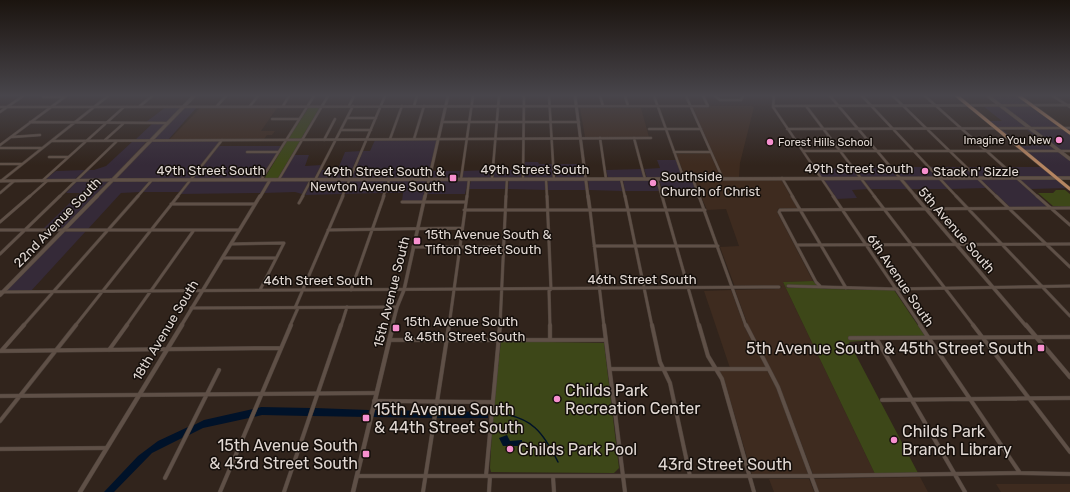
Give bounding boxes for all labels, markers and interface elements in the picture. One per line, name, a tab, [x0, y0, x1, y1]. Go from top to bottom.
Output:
place label: Imagine You New	[963, 134, 1051, 147]
marker: Imagine You New	[1054, 135, 1064, 145]
place label: Forest Hills School	[778, 136, 873, 149]
marker: Forest Hills School	[765, 137, 775, 147]
street label: 49th Street South	[804, 161, 914, 176]
street label: 49th Street South	[480, 162, 590, 177]
street label: 49th Street South	[156, 163, 266, 178]
place label: 49th Street South & Newton Avenue South	[310, 164, 445, 194]
place label: Stack n' Sizzle	[933, 164, 1019, 179]
marker: Stack n' Sizzle	[920, 166, 930, 176]
place label: Southside Church of Christ	[661, 169, 760, 199]
marker: 49th Street South & Newton Avenue South	[448, 173, 458, 183]
street label: 22nd Avenue South	[11, 174, 104, 270]
marker: Southside Church of Christ	[648, 178, 658, 188]
street label: 5th Avenue South	[915, 184, 998, 276]
place label: 15th Avenue South & Tifton Street South	[425, 227, 551, 257]
street label: 6th Avenue South	[864, 231, 937, 330]
street label: 15th Avenue South	[370, 235, 413, 349]
marker: 15th Avenue South & Tifton Street South	[412, 236, 422, 246]
street label: 46th Street South	[587, 272, 697, 287]
street label: 46th Street South	[263, 273, 373, 288]
street label: 18th Avenue South	[129, 277, 201, 383]
place label: 15th Avenue South & 45th Street South	[404, 314, 525, 344]
marker: 15th Avenue South & 45th Street South	[391, 323, 401, 333]
place label: 5th Avenue South & 45th Street South	[746, 339, 1033, 358]
marker: 5th Avenue South & 45th Street South	[1036, 343, 1046, 353]
place label: Childs Park Recreation Center	[565, 381, 700, 418]
marker: Childs Park Recreation Center	[552, 394, 562, 404]
place label: 15th Avenue South & 44th Street South	[374, 400, 524, 437]
marker: 15th Avenue South & 44th Street South	[361, 413, 371, 423]
place label: Childs Park Branch Library	[902, 422, 1012, 459]
marker: Childs Park Branch Library	[889, 435, 899, 445]
place label: 15th Avenue South & 43rd Street South	[209, 436, 358, 473]
place label: Childs Park Pool	[518, 440, 637, 459]
marker: Childs Park Pool	[505, 444, 515, 454]
marker: 15th Avenue South & 43rd Street South	[361, 449, 371, 459]
street label: 43rd Street South	[658, 455, 792, 474]

